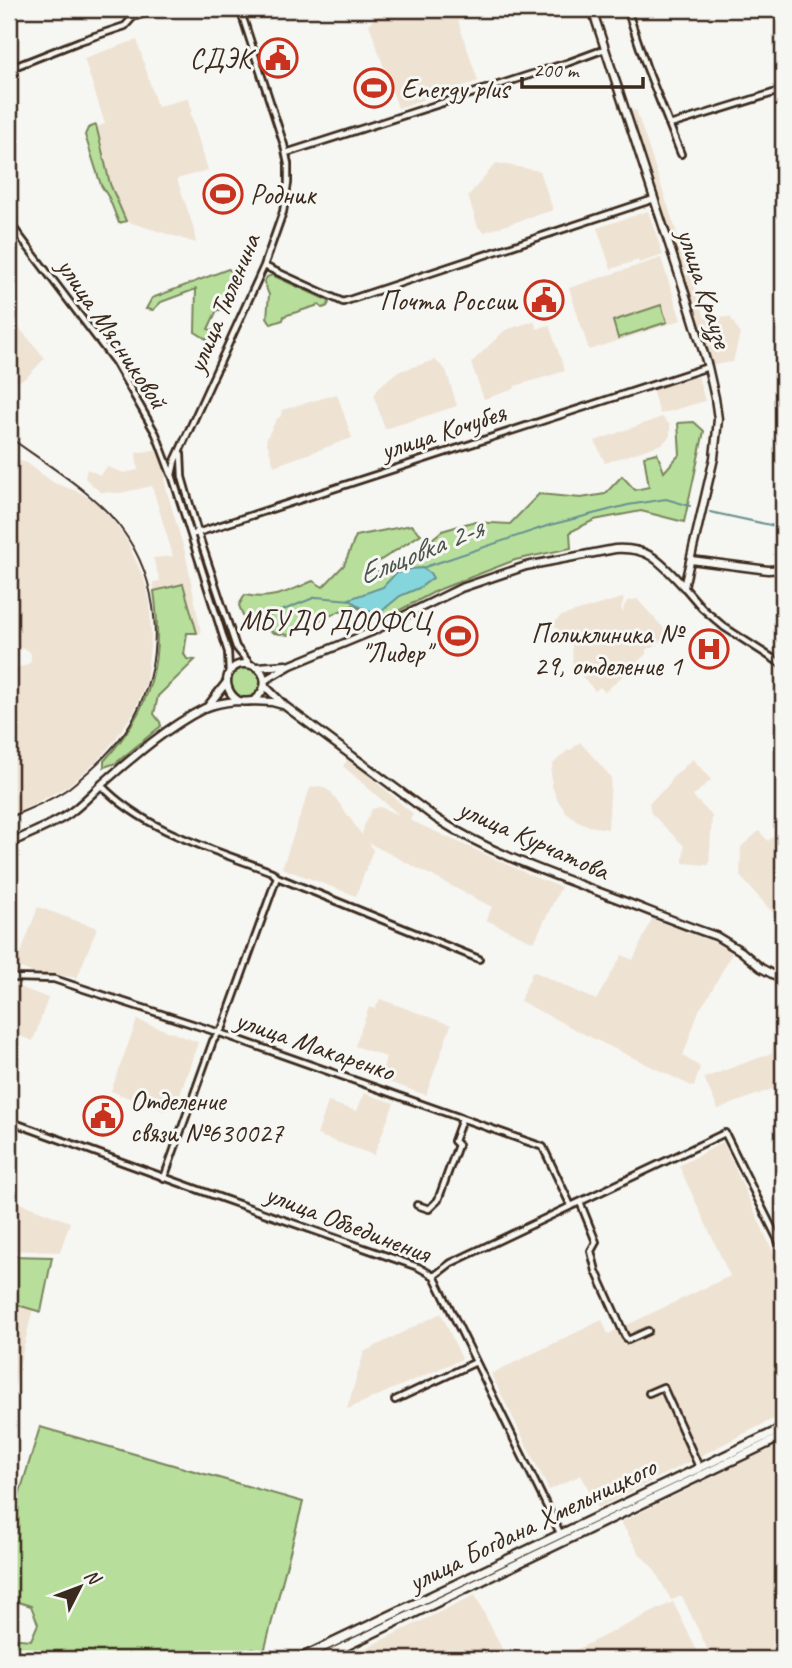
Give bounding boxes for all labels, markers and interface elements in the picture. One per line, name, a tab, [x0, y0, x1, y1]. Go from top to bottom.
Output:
public building icon: СДЭК	[257, 37, 299, 79]
place label: СДЭК	[190, 41, 257, 76]
scale bar	[522, 46, 643, 90]
text: 200 m	[533, 57, 580, 83]
sports icon: Energy plus	[353, 67, 395, 109]
place label: Energy plus	[401, 71, 512, 106]
sports icon: Родник	[202, 173, 244, 215]
place label: Родник	[250, 177, 317, 212]
street label: улица Краузе	[668, 222, 741, 354]
street label: улица Тюленина	[177, 227, 269, 380]
street label: улица Мясниковой	[48, 249, 177, 417]
public building icon: Почта России	[523, 279, 565, 321]
place label: Почта России	[380, 283, 519, 318]
street label: улица Кочубея	[374, 394, 511, 468]
water label: Ельцовка 2-я	[352, 507, 492, 593]
place label: МБУДО ДООФСЦ "Лидер"	[239, 603, 436, 670]
sports icon: МБУДО ДООФСЦ "Лидер"	[437, 615, 479, 657]
place label: Поликлиника № 29, отделение 1	[531, 616, 686, 683]
hospital icon: Поликлиника № 29, отделение 1	[688, 628, 730, 670]
street label: улица Курчатова	[451, 789, 616, 888]
street label: улица Макаренко	[229, 1001, 401, 1089]
place label: Отделение связи №630027	[130, 1083, 284, 1150]
public building icon: Отделение связи №630027	[82, 1095, 124, 1137]
street label: улица Объединения	[259, 1175, 437, 1271]
street label: улица Богдана Хмельницкого	[401, 1448, 663, 1600]
north arrow	[46, 1552, 116, 1622]
text: N	[79, 1564, 107, 1591]

